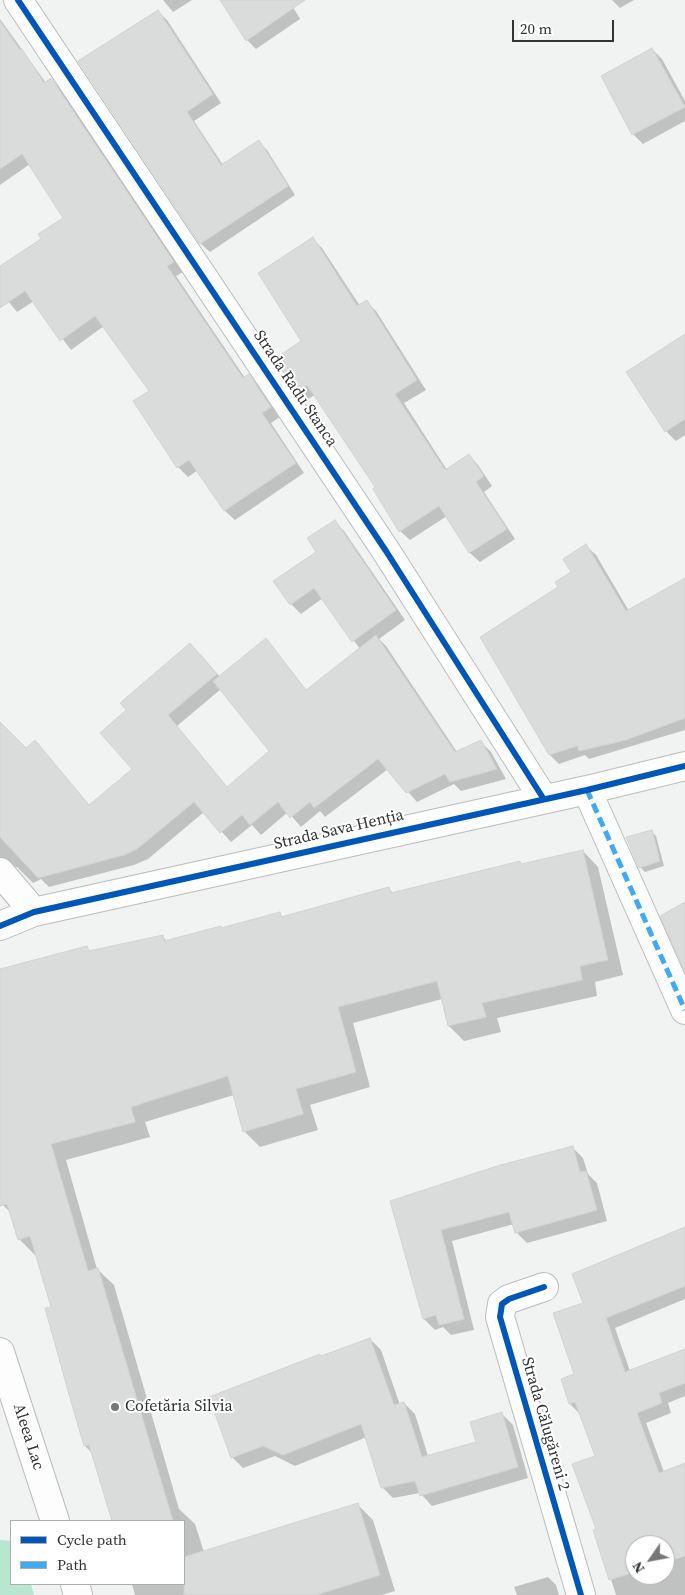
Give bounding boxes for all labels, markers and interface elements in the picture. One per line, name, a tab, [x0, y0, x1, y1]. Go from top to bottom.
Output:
scale bar	[515, 10, 618, 42]
text: 20 m	[520, 18, 552, 39]
street label: Strada Radu Stanca	[249, 327, 341, 451]
street label: Strada Sava Henția	[272, 806, 406, 854]
street label: Strada Călugăreni 2	[517, 1355, 573, 1493]
place label: Cofetăria Silvia	[125, 1397, 233, 1417]
street label: Aleea Lac	[8, 1401, 48, 1473]
marker: Cofetăria Silvia	[109, 1401, 121, 1413]
legend	[10, 1520, 185, 1585]
text: Cycle path	[57, 1529, 127, 1550]
north arrow	[625, 1535, 675, 1585]
text: Path	[57, 1554, 87, 1575]
text: N	[627, 1558, 649, 1577]

